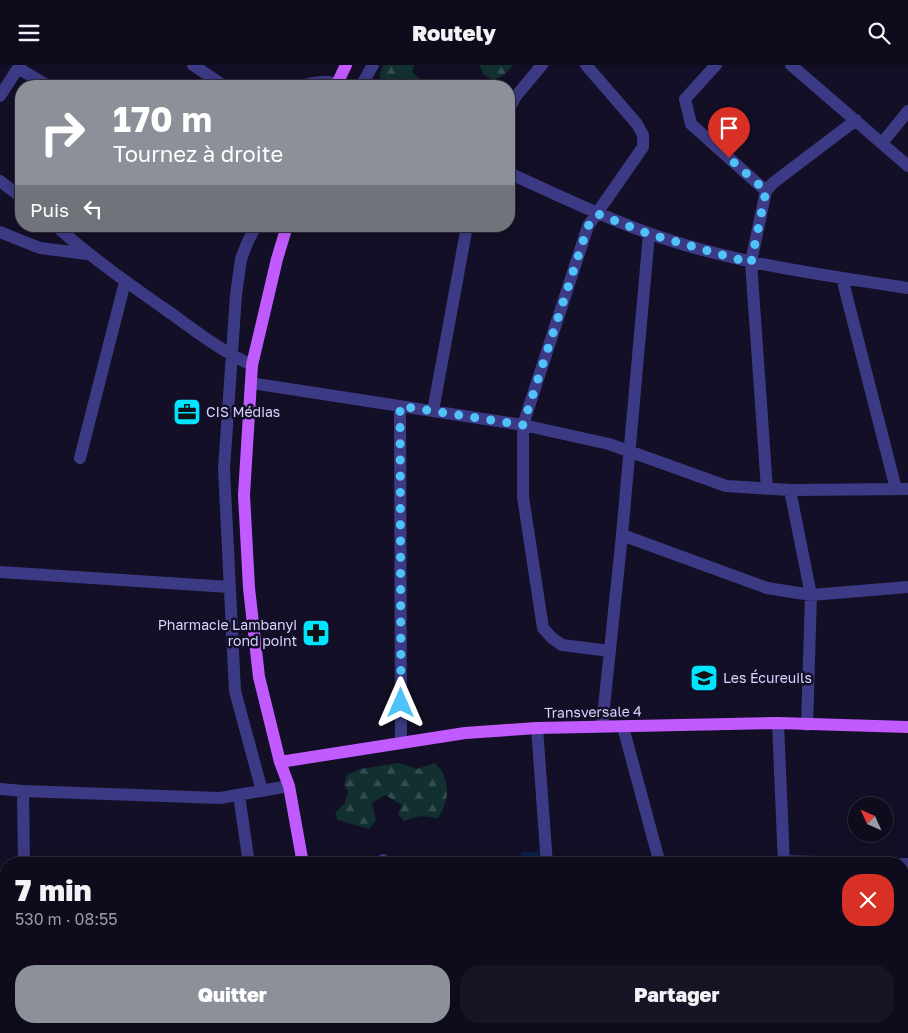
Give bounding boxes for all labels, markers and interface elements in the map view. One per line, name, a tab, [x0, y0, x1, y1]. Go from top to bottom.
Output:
icon: menu	[15, 19, 43, 47]
text: Routely	[412, 19, 496, 46]
icon: search	[865, 19, 893, 47]
text: 170 m	[113, 98, 212, 140]
icon: right	[30, 100, 95, 165]
pin	[708, 107, 750, 158]
icon: arrive	[715, 114, 743, 142]
text: Tournez à droite	[113, 140, 283, 167]
icon: left	[79, 195, 107, 223]
text: Puis	[30, 198, 69, 221]
office icon: CIS Médias	[172, 397, 202, 427]
place label: CIS Médias	[206, 403, 280, 420]
place label: Pharmacie Lambanyi rond point	[158, 616, 297, 649]
pharmacy icon: Pharmacie Lambanyi rond point	[301, 618, 331, 648]
school or university icon: Les Écureuils	[689, 663, 719, 693]
place label: Les Écureuils	[723, 669, 812, 686]
position arrow	[374, 676, 426, 728]
street label: Transversale 4	[544, 702, 642, 721]
north arrow	[848, 797, 892, 843]
map controls	[848, 797, 893, 842]
text: 7 min	[15, 872, 92, 908]
button: close	[842, 874, 894, 926]
text: 530 m · 08:55	[15, 909, 118, 929]
button: Quitter	[15, 965, 450, 1023]
button: Partager	[460, 965, 894, 1023]

